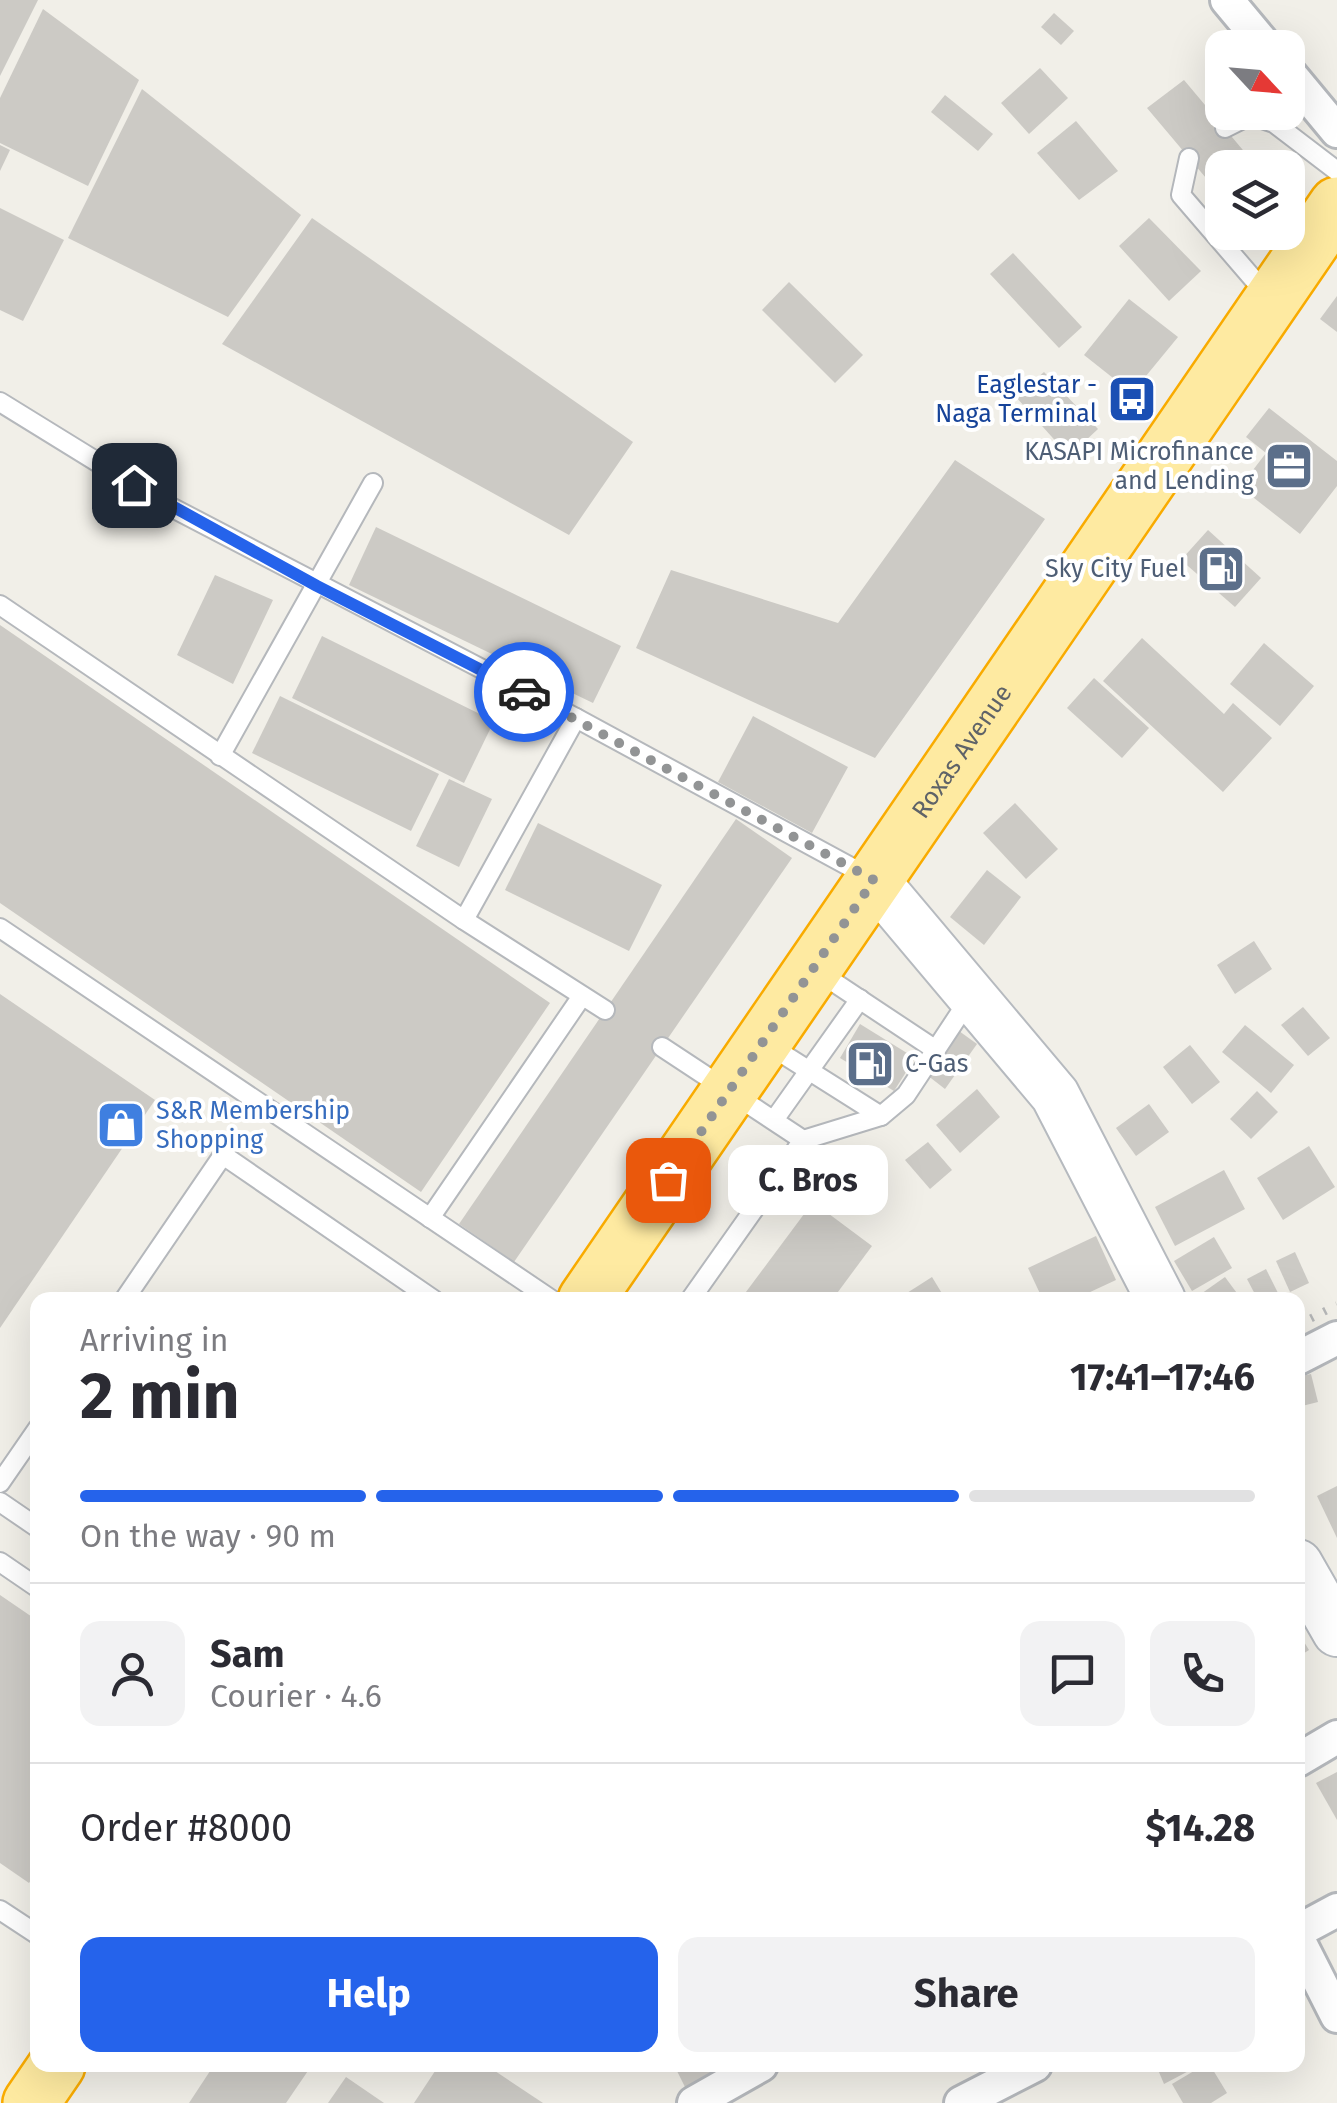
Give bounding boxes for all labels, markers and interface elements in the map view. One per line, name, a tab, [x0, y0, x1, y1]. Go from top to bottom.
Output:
north arrow	[1205, 30, 1305, 130]
map controls	[1205, 30, 1305, 250]
button: layers	[1205, 150, 1305, 250]
place label: Eaglestar - Naga Terminal	[935, 370, 1097, 429]
bus stop icon: Eaglestar - Naga Terminal	[1106, 373, 1158, 425]
place label: KASAPI Microfinance and Lending	[1024, 437, 1254, 496]
office icon: KASAPI Microfinance and Lending	[1263, 440, 1315, 492]
pin	[92, 443, 177, 528]
icon: home	[107, 458, 162, 513]
fuel station icon: Sky City Fuel	[1195, 543, 1247, 595]
place label: Sky City Fuel	[1045, 554, 1186, 584]
courier	[474, 642, 574, 742]
icon: car	[497, 665, 552, 720]
street label: Roxas Avenue	[906, 679, 1019, 824]
fuel station icon: C-Gas	[844, 1038, 896, 1090]
place label: C-Gas	[905, 1049, 968, 1079]
place label: S&R Membership Shopping	[156, 1096, 350, 1155]
shop icon: S&R Membership Shopping	[95, 1099, 147, 1151]
pin	[626, 1138, 711, 1223]
callout: C. Bros	[728, 1145, 888, 1215]
icon: bag	[641, 1153, 696, 1208]
text: C. Bros	[758, 1161, 858, 1199]
text: Arriving in	[80, 1321, 228, 1359]
text: 17:41–17:46	[1070, 1354, 1255, 1400]
text: 2 min	[80, 1357, 240, 1435]
text: On the way · 90 m	[80, 1517, 336, 1555]
button: person	[80, 1621, 185, 1726]
button: chat	[1020, 1621, 1125, 1726]
button: phone	[1150, 1621, 1255, 1726]
text: Sam	[210, 1631, 285, 1677]
text: Courier · 4.6	[210, 1677, 382, 1715]
text: Order #8000	[80, 1805, 292, 1851]
text: $14.28	[1146, 1805, 1255, 1851]
button: Help	[80, 1937, 658, 2052]
button: Share	[678, 1937, 1255, 2052]

